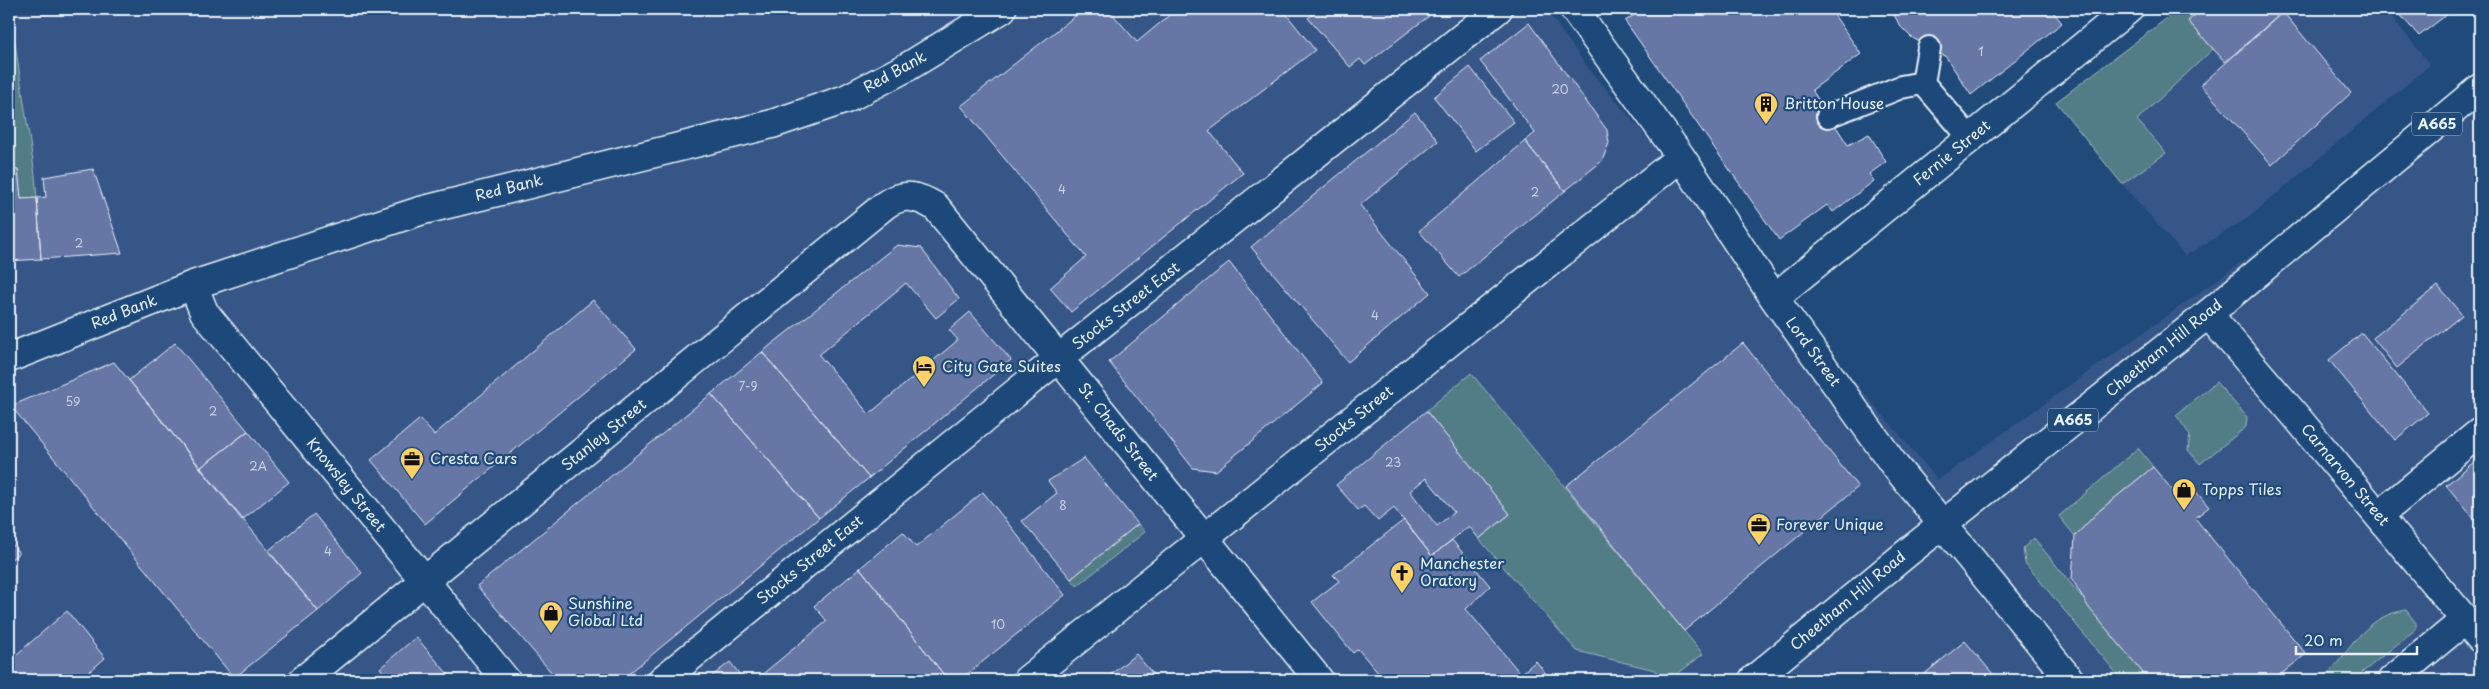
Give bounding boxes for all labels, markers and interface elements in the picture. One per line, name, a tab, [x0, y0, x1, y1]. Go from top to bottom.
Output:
house number: 1	[1978, 42, 1984, 60]
street label: Red Bank	[859, 44, 930, 97]
house number: 20	[1551, 80, 1569, 98]
building icon: Britton House	[1753, 91, 1779, 125]
place label: Britton House	[1784, 91, 1884, 114]
road number: A665	[2412, 112, 2462, 136]
street label: Fernie Street	[1907, 113, 1995, 190]
street label: Red Bank	[472, 167, 545, 206]
house number: 4	[1058, 180, 1066, 198]
house number: 2	[1531, 183, 1539, 201]
house number: 2	[75, 234, 83, 252]
street label: Stocks Street East	[1066, 255, 1184, 354]
street label: Red Bank	[87, 288, 160, 334]
street label: Cheetham Hill Road	[2100, 292, 2226, 401]
house number: 4	[1371, 306, 1379, 324]
street label: Lord Street	[1781, 312, 1847, 391]
hotel icon: City Gate Suites	[911, 354, 937, 388]
place label: City Gate Suites	[942, 354, 1061, 377]
house number: 7-9	[738, 377, 758, 395]
street label: St. Chads Street	[1073, 377, 1165, 485]
street label: Stocks Street	[1309, 379, 1398, 457]
house number: 59	[66, 392, 80, 410]
street label: Stanley Street	[556, 392, 651, 475]
house number: 2	[209, 402, 217, 420]
road number: A665	[2048, 408, 2098, 432]
street label: Carnarvon Street	[2296, 418, 2396, 530]
street label: Knowsley Street	[302, 432, 392, 536]
office icon: Cresta Cars	[399, 446, 425, 480]
place label: Cresta Cars	[430, 446, 517, 469]
house number: 23	[1385, 453, 1401, 471]
house number: 2A	[249, 457, 267, 475]
shop icon: Topps Tiles	[2171, 477, 2197, 511]
place label: Topps Tiles	[2202, 477, 2282, 500]
house number: 8	[1059, 496, 1067, 514]
street label: Stocks Street East	[751, 509, 867, 609]
office icon: Forever Unique	[1746, 512, 1772, 546]
place label: Forever Unique	[1776, 512, 1884, 535]
house number: 4	[324, 542, 332, 560]
street label: Cheetham Hill Road	[1784, 545, 1910, 655]
place label: Manchester Oratory	[1420, 551, 1504, 591]
church icon: Manchester Oratory	[1389, 560, 1415, 594]
place label: Sunshine Global Ltd	[568, 591, 643, 631]
shop icon: Sunshine Global Ltd	[538, 600, 564, 634]
house number: 10	[991, 615, 1005, 633]
scale bar	[2296, 624, 2418, 656]
text: 20 m	[2304, 628, 2343, 651]

